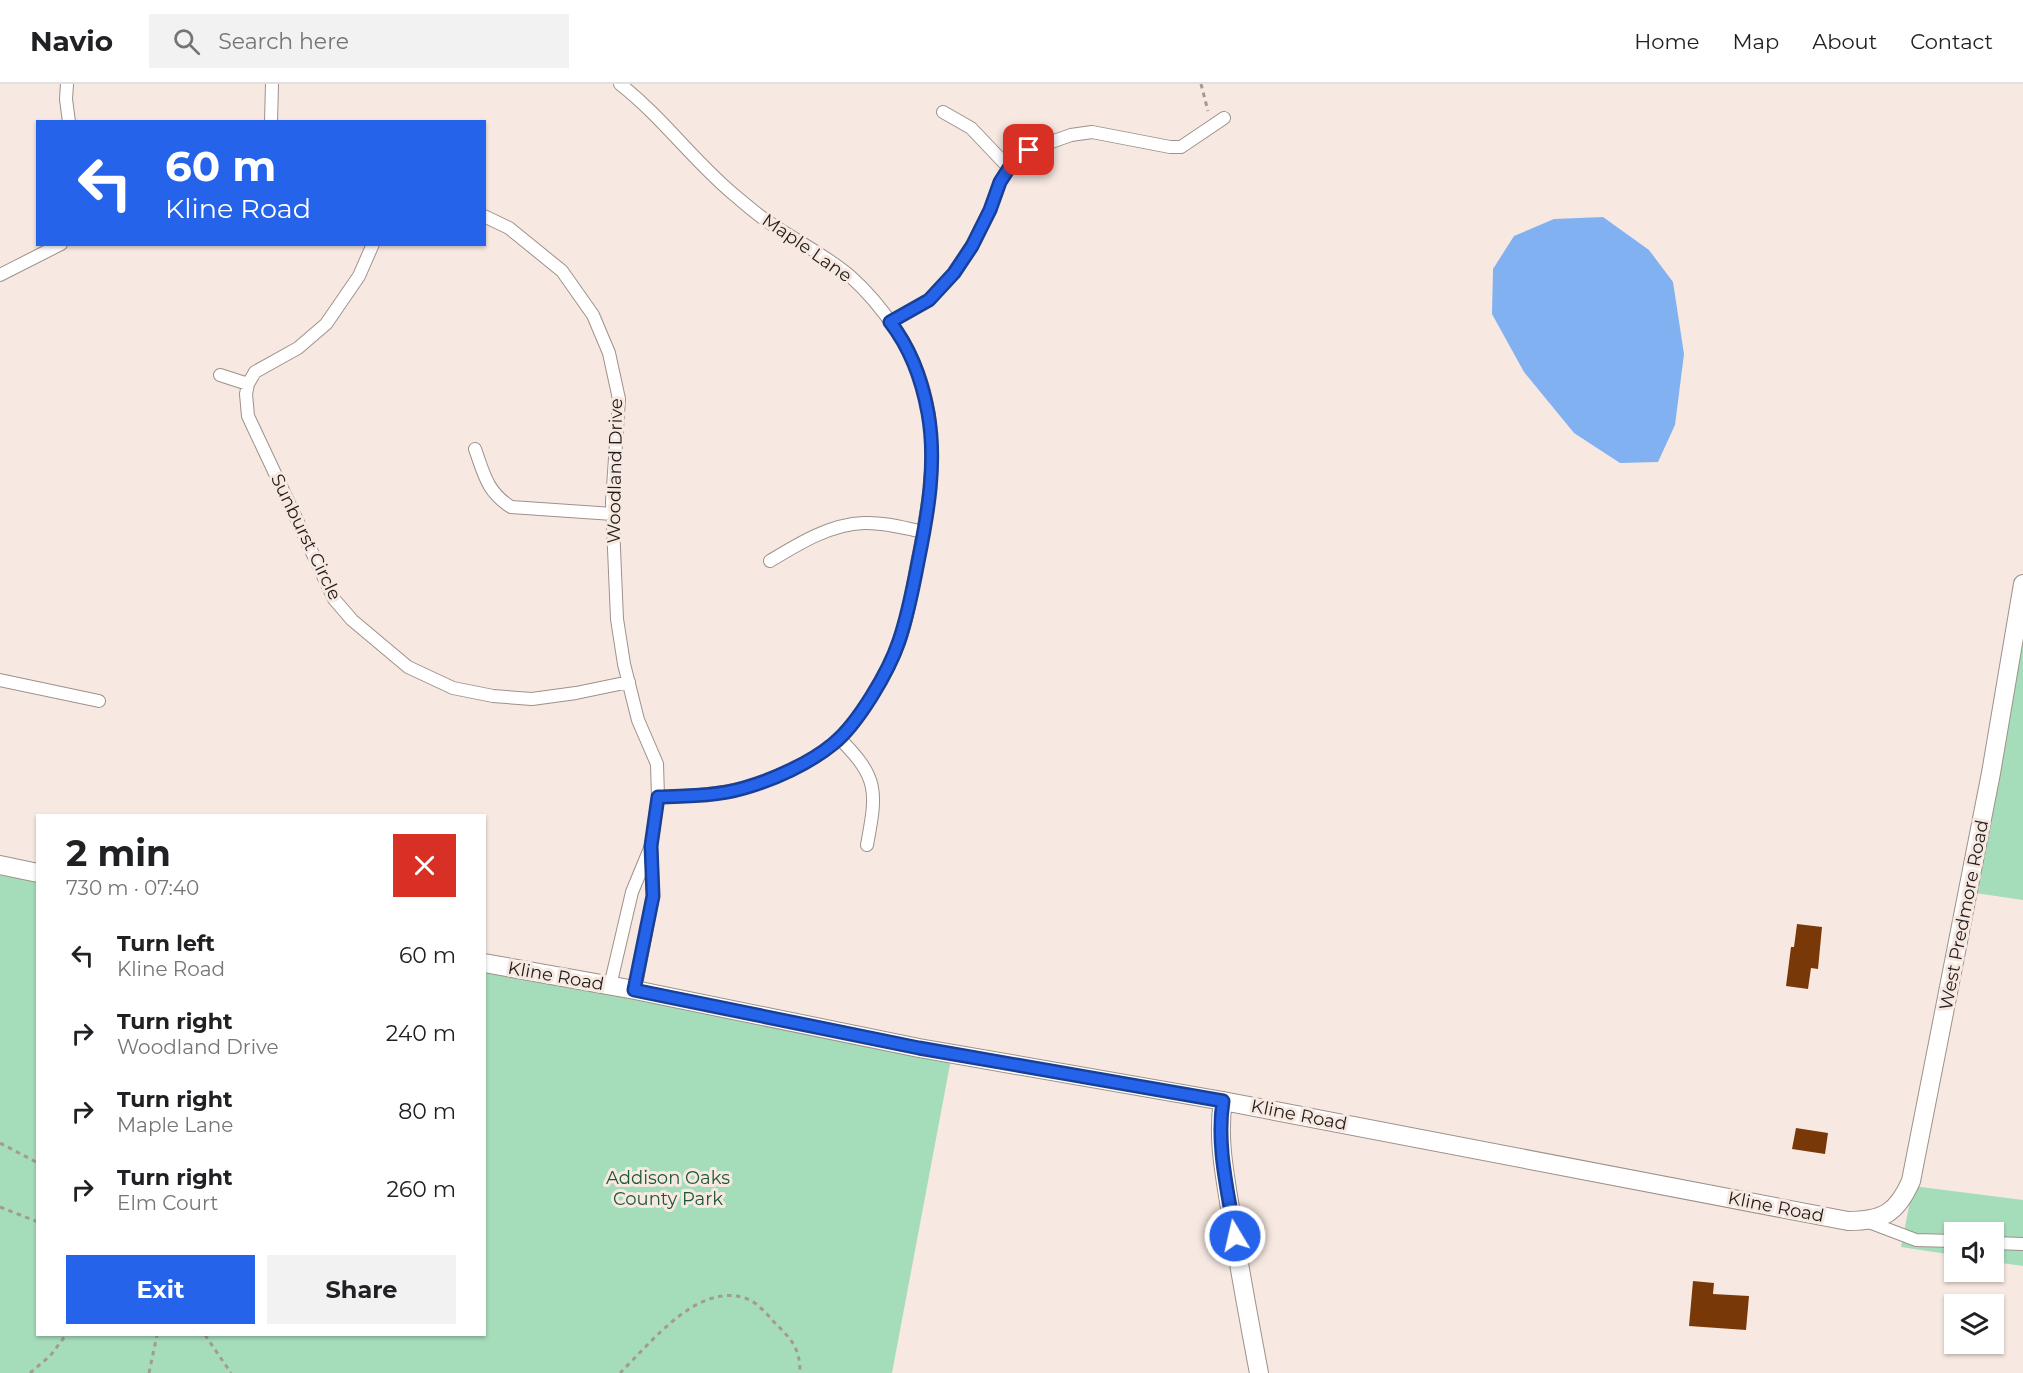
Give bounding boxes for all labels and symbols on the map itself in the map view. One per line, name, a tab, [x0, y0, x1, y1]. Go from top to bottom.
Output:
pin	[1003, 124, 1054, 175]
street label: Maple Lane	[758, 209, 856, 287]
street label: Woodland Drive	[603, 398, 627, 544]
street label: Sunburst Circle	[266, 470, 346, 604]
street label: West Predmore Road	[1935, 818, 1993, 1012]
street label: Kline Road	[506, 957, 606, 995]
street label: Kline Road	[1249, 1095, 1349, 1135]
park label: Addison Oaks County Park	[606, 1167, 730, 1210]
street label: Kline Road	[1726, 1187, 1826, 1227]
position arrow	[1203, 1204, 1267, 1268]

